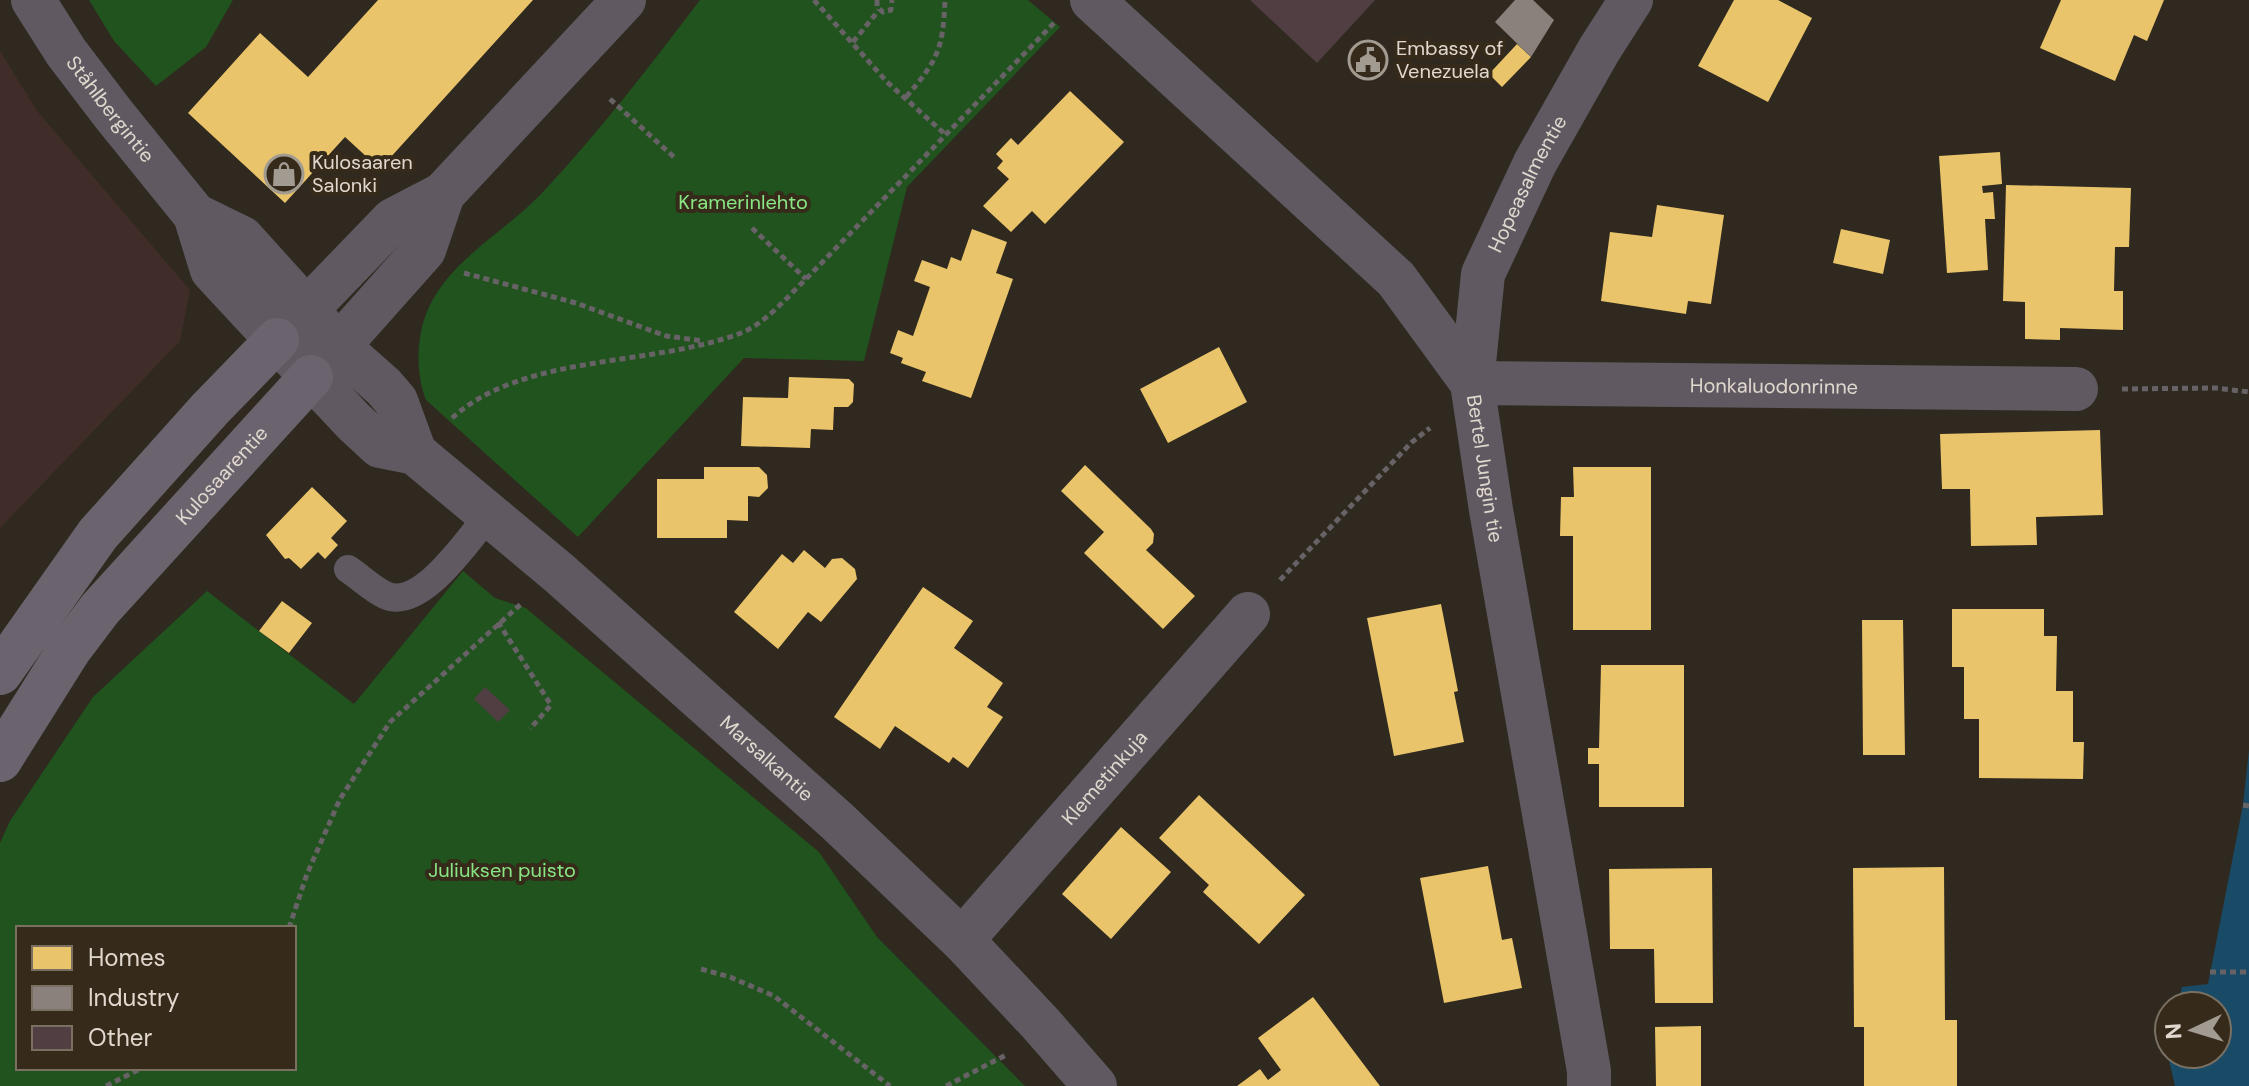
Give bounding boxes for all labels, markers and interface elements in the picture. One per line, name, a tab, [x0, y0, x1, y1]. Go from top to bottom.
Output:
place label: Embassy of Venezuela	[1396, 35, 1503, 84]
public building icon: Embassy of Venezuela	[1347, 39, 1389, 81]
street label: Ståhlbergintie	[60, 50, 160, 168]
street label: Hopeasalmentie	[1482, 110, 1572, 257]
place label: Kulosaaren Salonki	[312, 149, 413, 198]
shop icon: Kulosaaren Salonki	[263, 153, 305, 195]
park label: Kramerinlehto	[678, 189, 808, 215]
street label: Honkaluodonrinne	[1690, 372, 1858, 400]
street label: Bertel Jungin tie	[1461, 393, 1509, 545]
street label: Kulosaarentie	[170, 420, 273, 530]
street label: Marsalkantie	[714, 710, 819, 807]
street label: Klemetinkuja	[1056, 725, 1153, 831]
park label: Juliuksen puisto	[428, 857, 576, 883]
legend	[16, 926, 296, 1070]
text: Homes	[88, 942, 166, 973]
text: Industry	[88, 982, 179, 1013]
north arrow	[2153, 990, 2233, 1070]
text: Other	[88, 1022, 152, 1053]
text: N	[2159, 1022, 2189, 1040]

